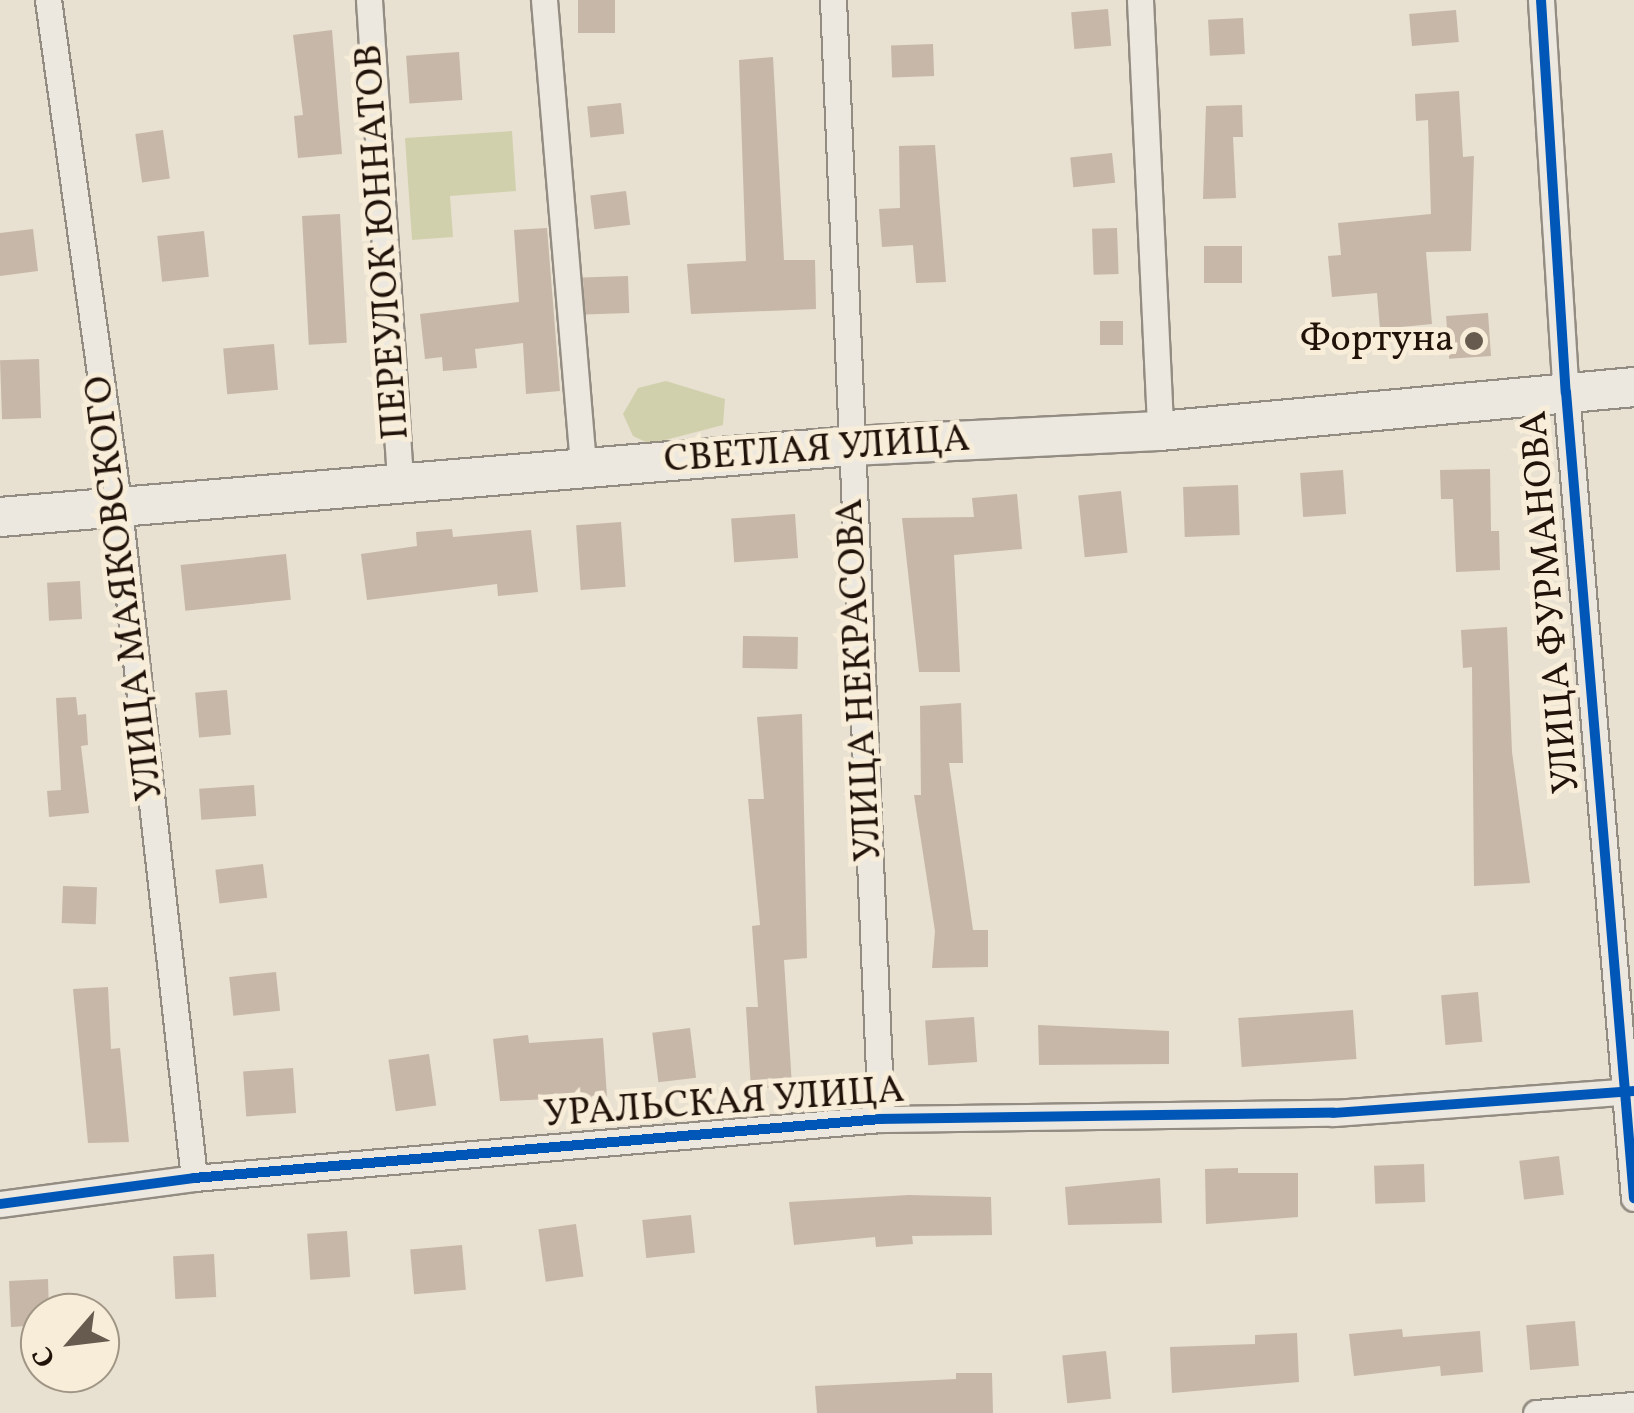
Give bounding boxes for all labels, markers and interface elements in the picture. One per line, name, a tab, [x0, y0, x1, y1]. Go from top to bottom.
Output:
street label: ПЕРЕУЛОК ЮННАТОВ	[347, 43, 421, 441]
place label: Фортуна	[1300, 318, 1454, 364]
marker: Фортуна	[1463, 330, 1485, 352]
street label: УЛИЦА МАЯКОВСКОГО	[77, 373, 175, 803]
street label: УЛИЦА ФУРМАНОВА	[1513, 409, 1591, 795]
street label: СВЕТЛАЯ УЛИЦА	[663, 418, 971, 484]
street label: УЛИЦА НЕКРАСОВА	[829, 497, 893, 863]
street label: УРАЛЬСКАЯ УЛИЦА	[542, 1069, 906, 1139]
north arrow	[20, 1293, 120, 1393]
text: С	[23, 1339, 66, 1373]

